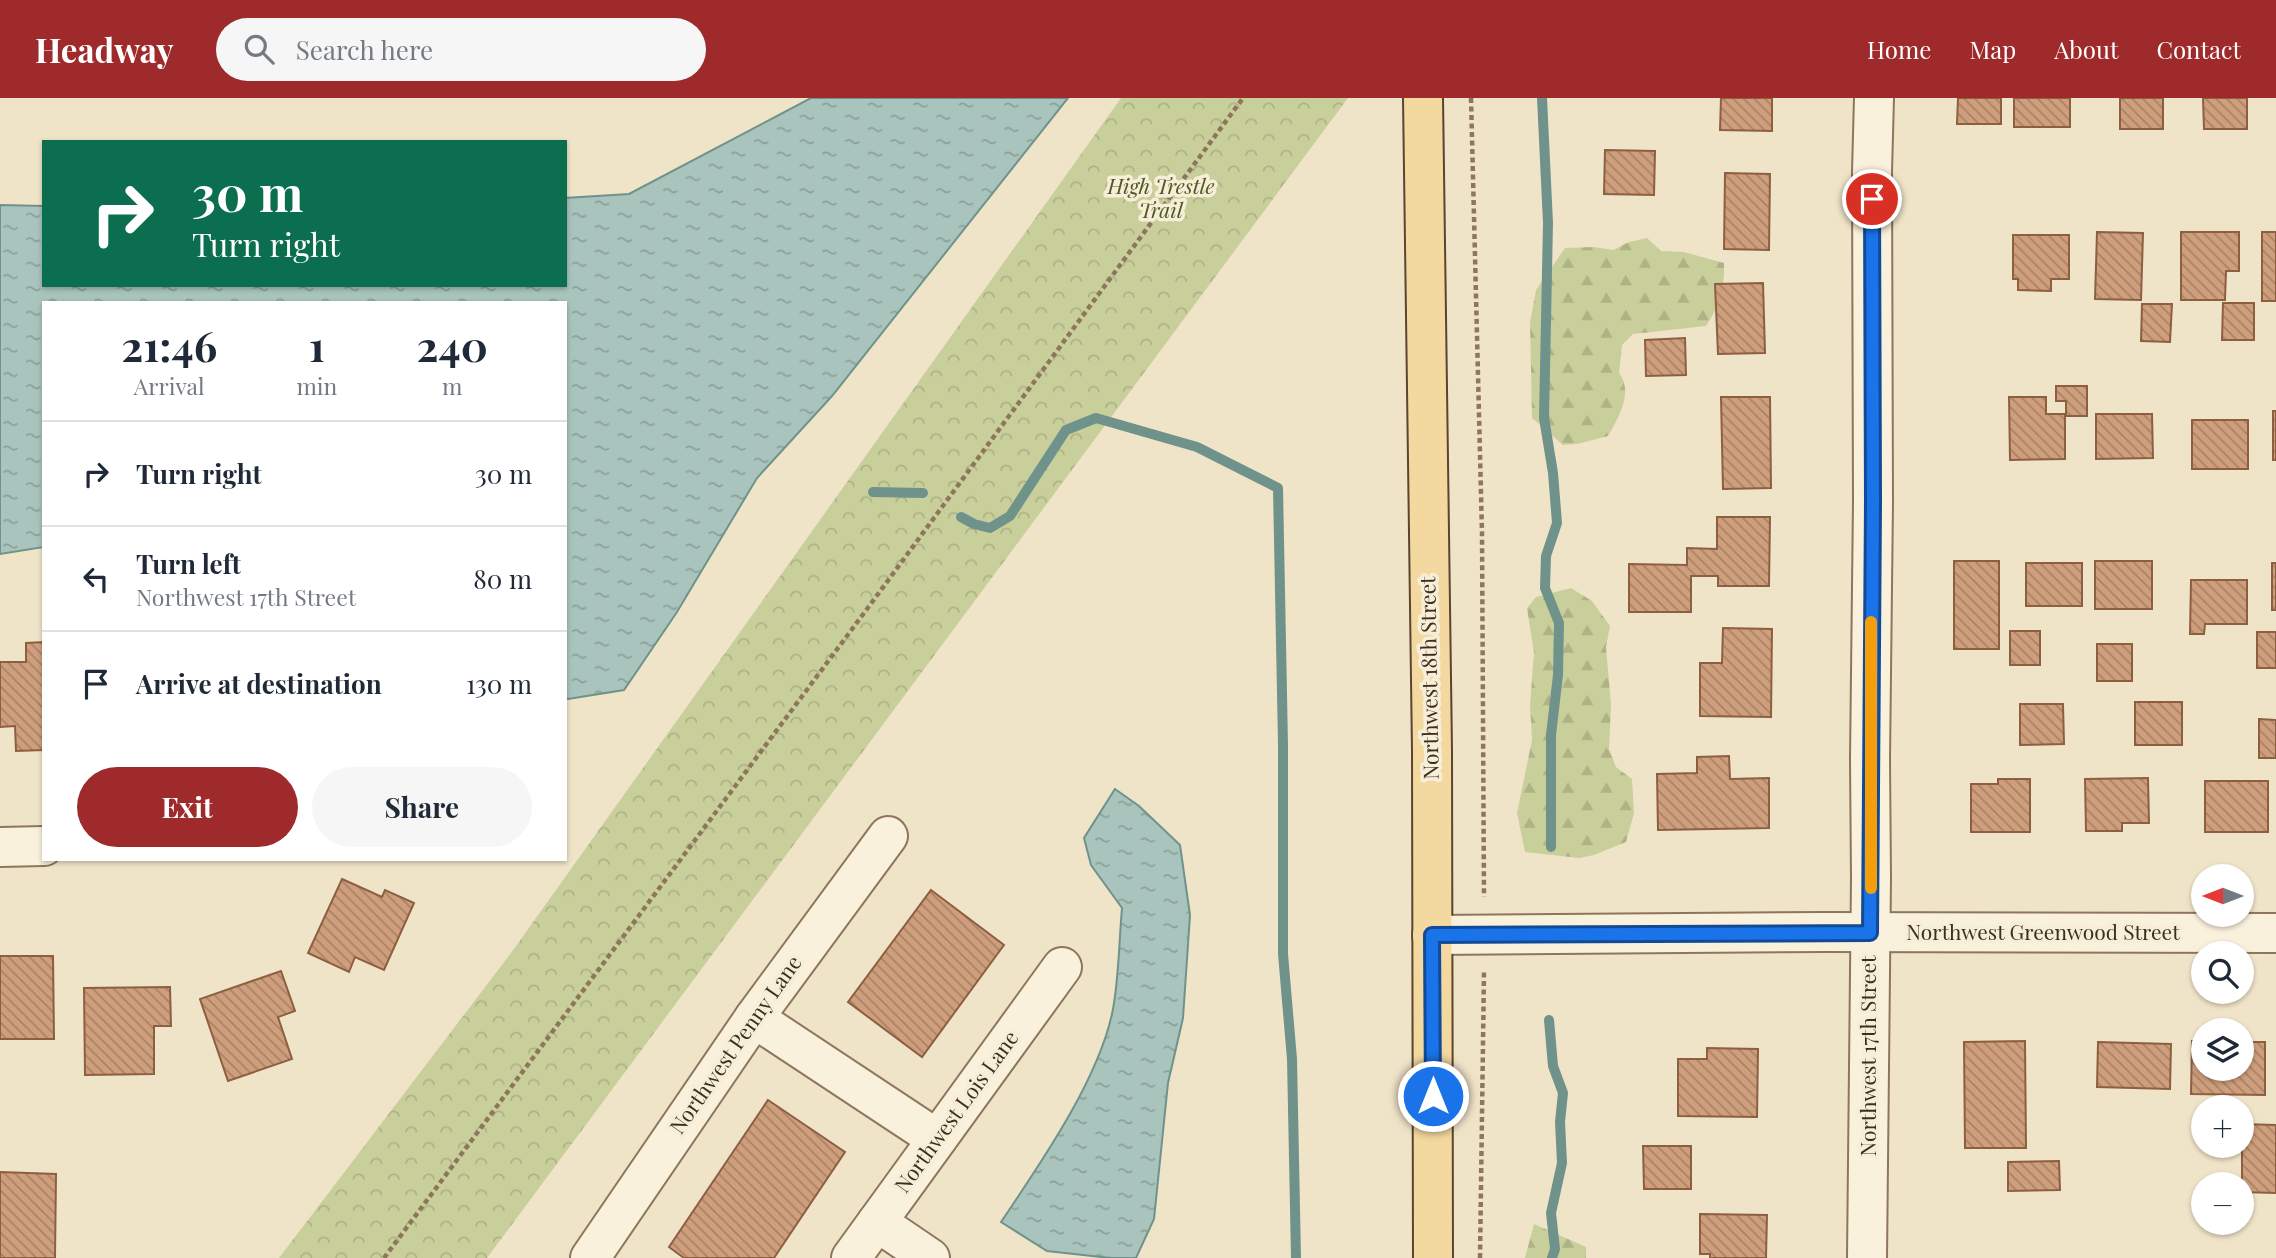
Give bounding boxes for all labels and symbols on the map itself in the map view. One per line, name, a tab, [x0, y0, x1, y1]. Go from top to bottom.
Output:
pin	[1842, 169, 1902, 229]
park label: High Trestle Trail	[1106, 171, 1215, 223]
street label: Northwest 18th Street	[1412, 576, 1444, 780]
north arrow	[2191, 864, 2254, 928]
street label: Northwest Greenwood Street	[1906, 917, 2180, 945]
street label: Northwest Penny Lane	[662, 949, 807, 1139]
street label: Northwest 17th Street	[1853, 955, 1881, 1156]
street label: Northwest Lois Lane	[887, 1024, 1024, 1197]
position arrow	[1396, 1059, 1470, 1133]

